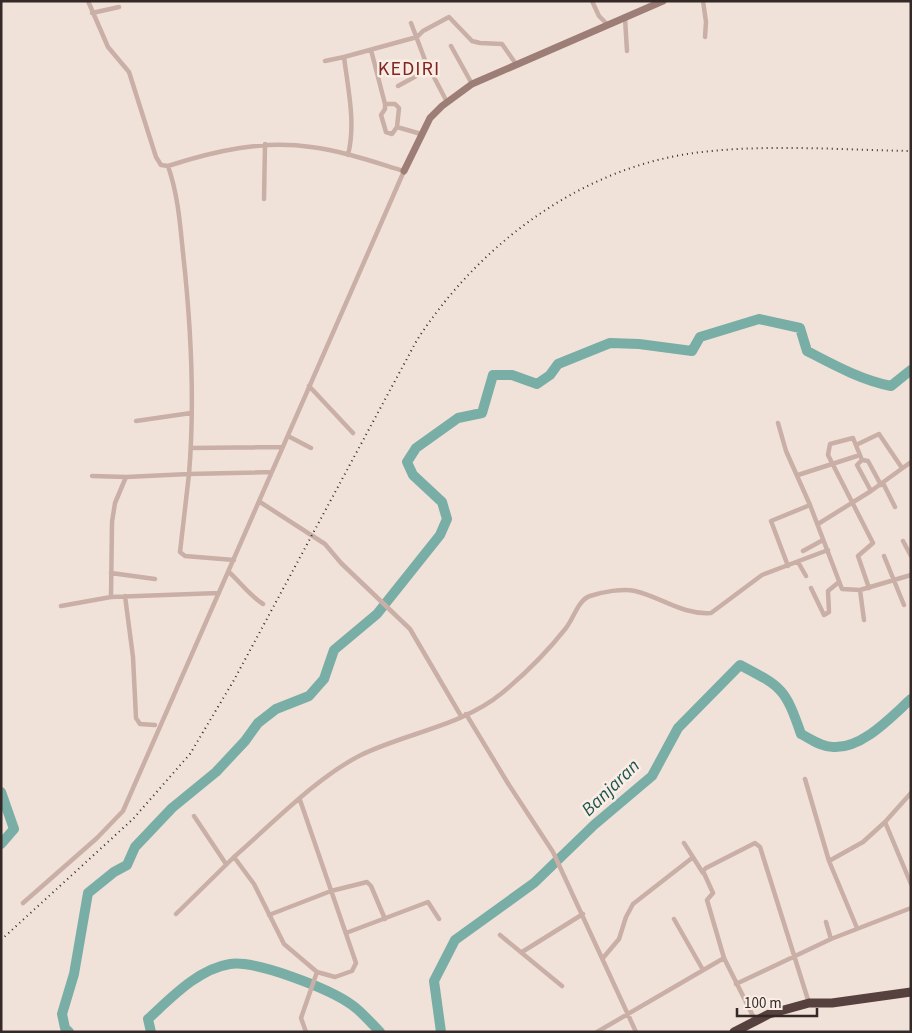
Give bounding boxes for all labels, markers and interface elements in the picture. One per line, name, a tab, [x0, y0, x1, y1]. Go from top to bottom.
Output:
district label: KEDIRI	[378, 55, 440, 83]
water label: Banjaran	[576, 753, 646, 823]
scale bar	[737, 986, 817, 1018]
text: 100 m	[744, 993, 782, 1014]

